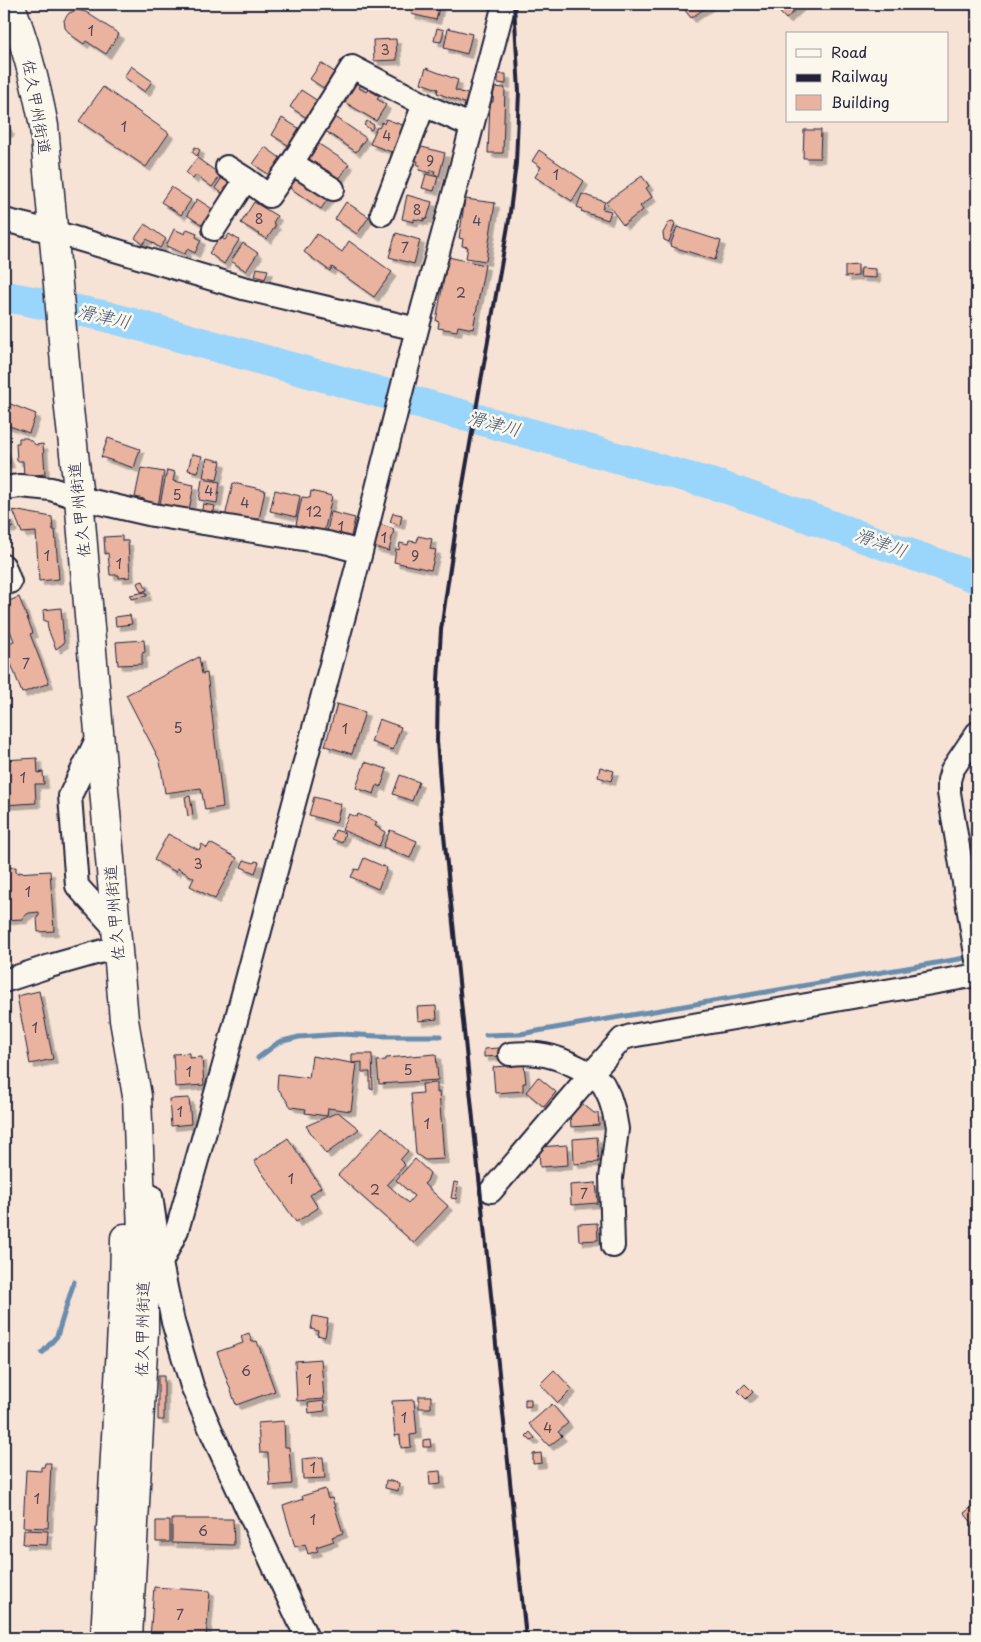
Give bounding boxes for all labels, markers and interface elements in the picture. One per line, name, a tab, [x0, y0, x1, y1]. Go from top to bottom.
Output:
house number: 1	[88, 20, 94, 41]
legend	[786, 32, 948, 122]
house number: 3	[380, 39, 390, 60]
text: Road	[831, 40, 867, 63]
street label: 佐久甲州街道	[18, 57, 58, 156]
text: Railway	[831, 64, 888, 87]
text: Building	[831, 90, 890, 113]
house number: 1	[121, 116, 127, 137]
house number: 4	[382, 125, 392, 146]
house number: 9	[426, 150, 434, 171]
house number: 1	[553, 164, 559, 185]
house number: 8	[413, 199, 421, 220]
house number: 8	[255, 208, 263, 229]
house number: 4	[472, 210, 482, 231]
house number: 7	[401, 237, 409, 258]
house number: 2	[456, 282, 466, 303]
water label: 滑津川	[75, 296, 134, 335]
water label: 滑津川	[465, 403, 524, 443]
street label: 佐久甲州街道	[61, 461, 95, 559]
house number: 4	[204, 480, 214, 501]
house number: 5	[172, 484, 182, 505]
house number: 4	[240, 492, 250, 513]
house number: 12	[306, 501, 322, 522]
house number: 1	[338, 516, 344, 537]
water label: 滑津川	[852, 520, 912, 564]
house number: 1	[381, 527, 387, 548]
house number: 1	[44, 545, 50, 566]
house number: 9	[411, 545, 419, 566]
house number: 1	[116, 553, 122, 574]
house number: 7	[22, 653, 30, 674]
house number: 5	[173, 717, 183, 738]
house number: 1	[342, 718, 348, 739]
house number: 1	[20, 767, 26, 788]
house number: 3	[193, 853, 203, 874]
street label: 佐久甲州街道	[97, 864, 129, 962]
house number: 1	[25, 881, 31, 902]
house number: 1	[32, 1017, 38, 1038]
house number: 5	[403, 1059, 413, 1080]
house number: 1	[186, 1061, 192, 1082]
house number: 1	[177, 1101, 183, 1122]
house number: 1	[424, 1113, 430, 1134]
house number: 1	[288, 1168, 294, 1189]
house number: 2	[370, 1179, 380, 1200]
house number: 7	[580, 1183, 588, 1204]
street label: 佐久甲州街道	[128, 1281, 154, 1377]
house number: 6	[241, 1360, 251, 1381]
house number: 1	[306, 1369, 312, 1390]
house number: 1	[401, 1407, 407, 1428]
house number: 4	[543, 1417, 553, 1438]
house number: 1	[310, 1457, 316, 1478]
house number: 1	[34, 1488, 40, 1509]
house number: 1	[310, 1509, 316, 1530]
house number: 6	[198, 1520, 208, 1541]
house number: 7	[176, 1604, 184, 1625]

